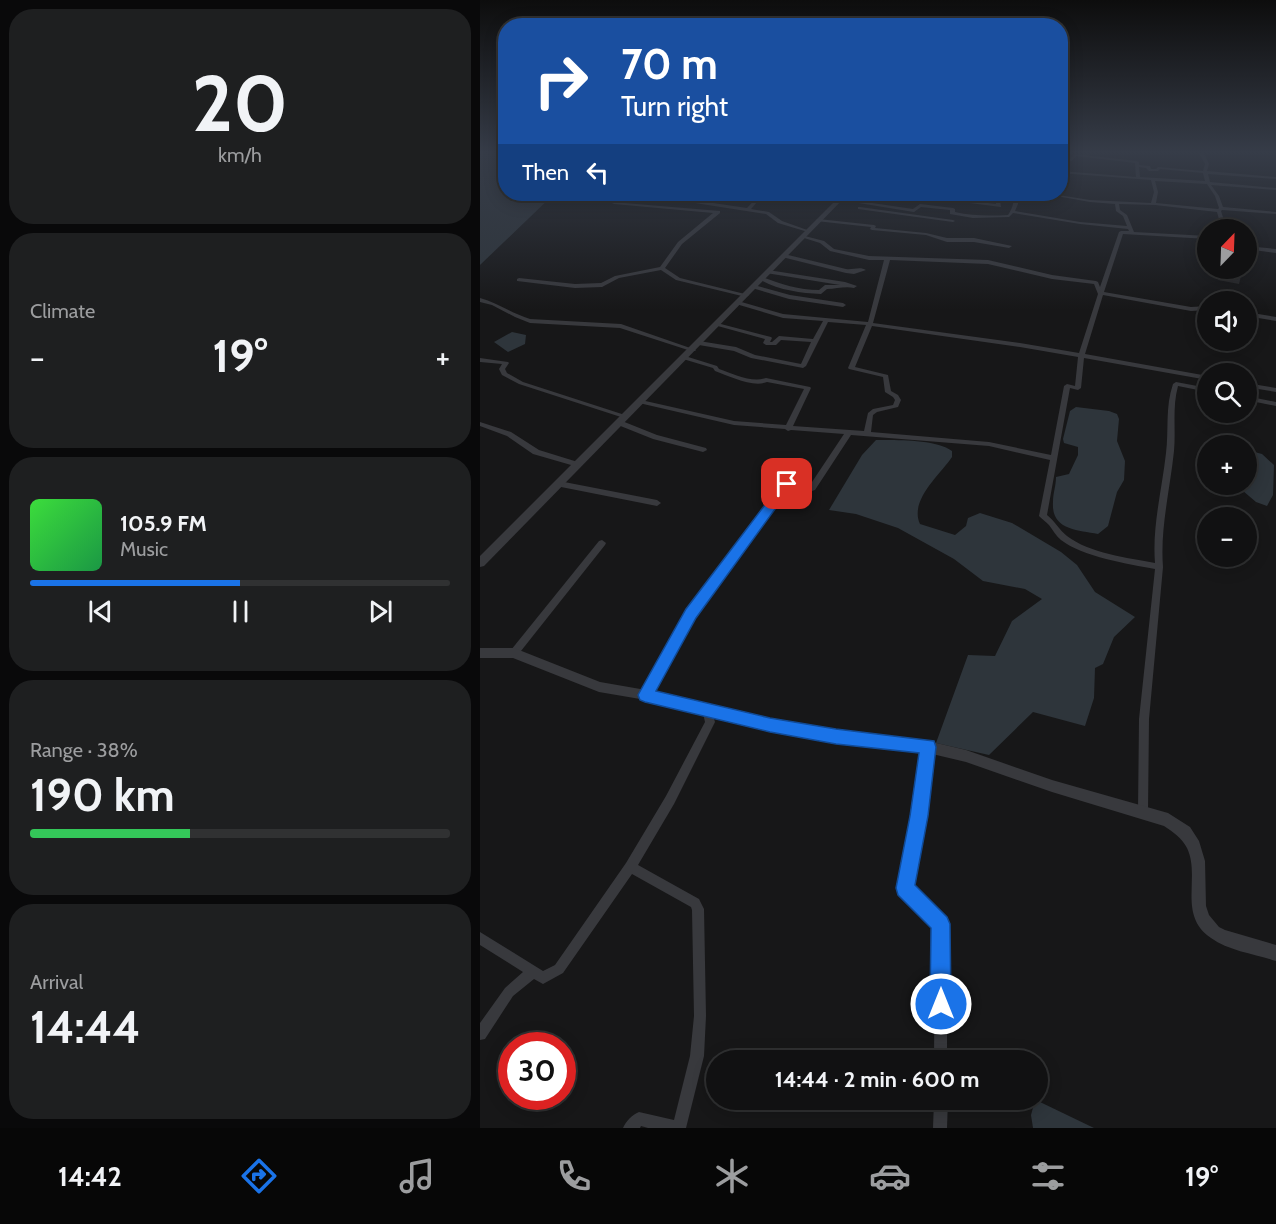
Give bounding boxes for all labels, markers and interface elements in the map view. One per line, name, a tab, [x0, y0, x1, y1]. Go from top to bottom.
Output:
text: 70 m	[621, 38, 718, 90]
icon: right	[522, 42, 600, 120]
text: 20	[192, 56, 288, 151]
text: Turn right	[621, 90, 728, 123]
text: km/h	[218, 143, 262, 167]
icon: left	[581, 156, 614, 189]
text: Then	[522, 159, 569, 186]
north arrow	[1197, 219, 1257, 279]
map controls	[1197, 219, 1257, 567]
button: sound	[1197, 291, 1257, 351]
text: Climate	[30, 299, 95, 323]
text: 19°	[213, 329, 267, 383]
text: −	[30, 337, 45, 377]
text: +	[435, 337, 450, 377]
button: search	[1197, 363, 1257, 423]
button: +	[1197, 435, 1257, 495]
pin	[761, 458, 812, 509]
icon: arrive	[770, 467, 803, 500]
button: −	[1197, 507, 1257, 567]
text: 105.9 FM	[120, 510, 207, 537]
text: Music	[120, 537, 168, 561]
icon: previous	[84, 595, 117, 628]
icon: pause	[224, 595, 257, 628]
icon: next	[364, 595, 397, 628]
text: Range · 38%	[30, 738, 138, 762]
text: 190 km	[30, 768, 175, 822]
text: Arrival	[30, 970, 83, 994]
position arrow	[909, 972, 973, 1036]
text: 14:44	[30, 1000, 140, 1054]
speed limit sign: 30	[498, 1032, 576, 1110]
text: 14:44 · 2 min · 600 m	[775, 1066, 979, 1093]
icon: directions	[238, 1155, 280, 1197]
icon: music	[396, 1155, 438, 1197]
icon: phone	[553, 1155, 595, 1197]
icon: climate	[711, 1155, 753, 1197]
icon: car	[869, 1155, 911, 1197]
icon: filters	[1027, 1155, 1069, 1197]
text: 14:42	[58, 1160, 122, 1193]
text: 19°	[1185, 1160, 1218, 1193]

